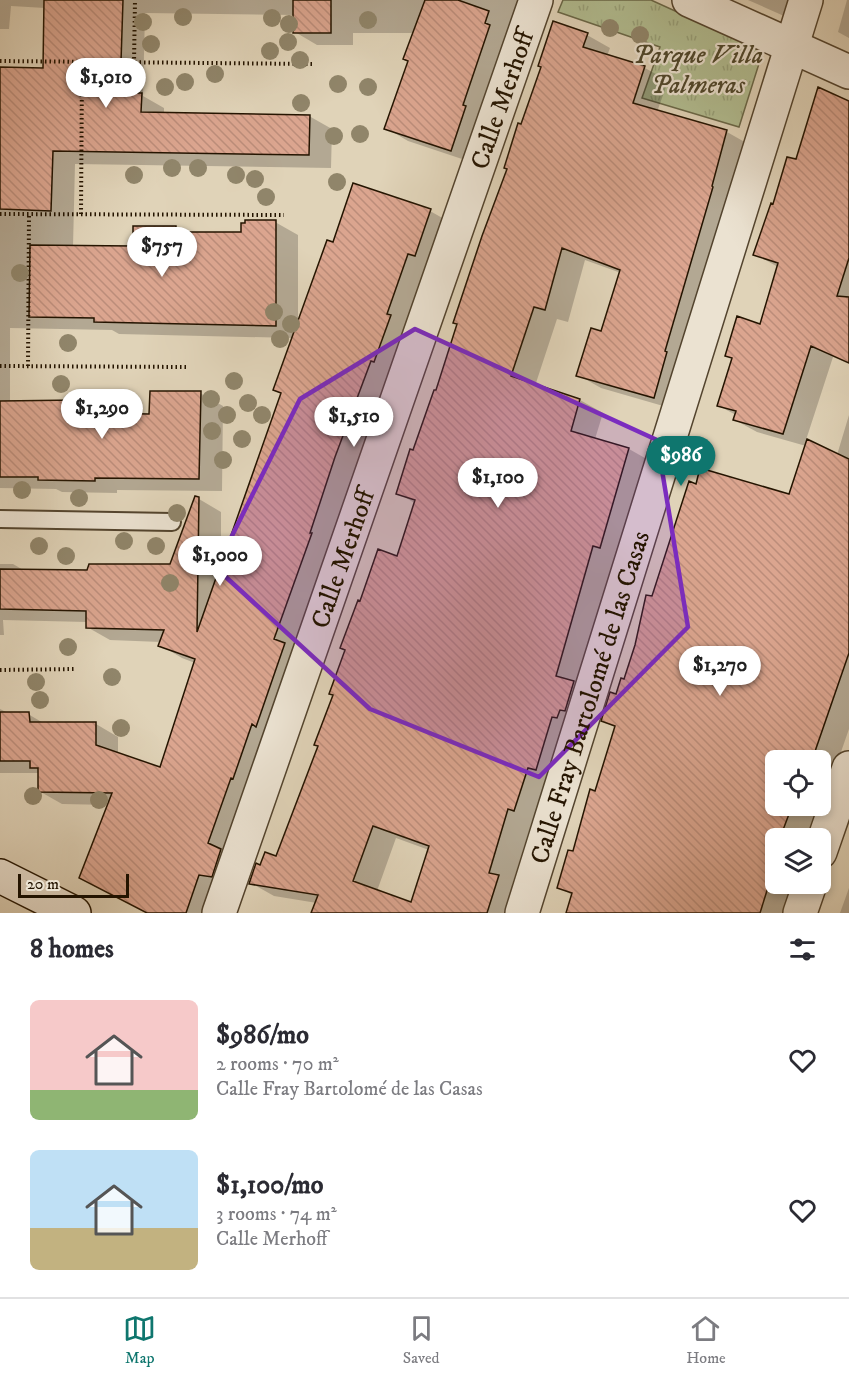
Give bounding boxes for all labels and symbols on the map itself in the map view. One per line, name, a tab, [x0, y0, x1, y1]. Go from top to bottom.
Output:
street label: Calle Merhoff	[464, 22, 544, 174]
park label: Parque Villa Palmeras	[633, 39, 763, 102]
pin: $1,010	[57, 58, 155, 109]
pin: $757	[126, 227, 198, 278]
pin: $1,290	[53, 389, 151, 440]
pin: $1,510	[305, 397, 403, 448]
pin: $986	[645, 436, 717, 487]
pin: $1,100	[449, 458, 547, 509]
street label: Calle Merhoff	[304, 481, 384, 633]
street label: Calle Fray Bartolomé de las Casas	[523, 527, 658, 868]
pin: $1,000	[171, 536, 269, 587]
pin: $1,270	[671, 646, 769, 697]
scale bar	[18, 871, 129, 898]

